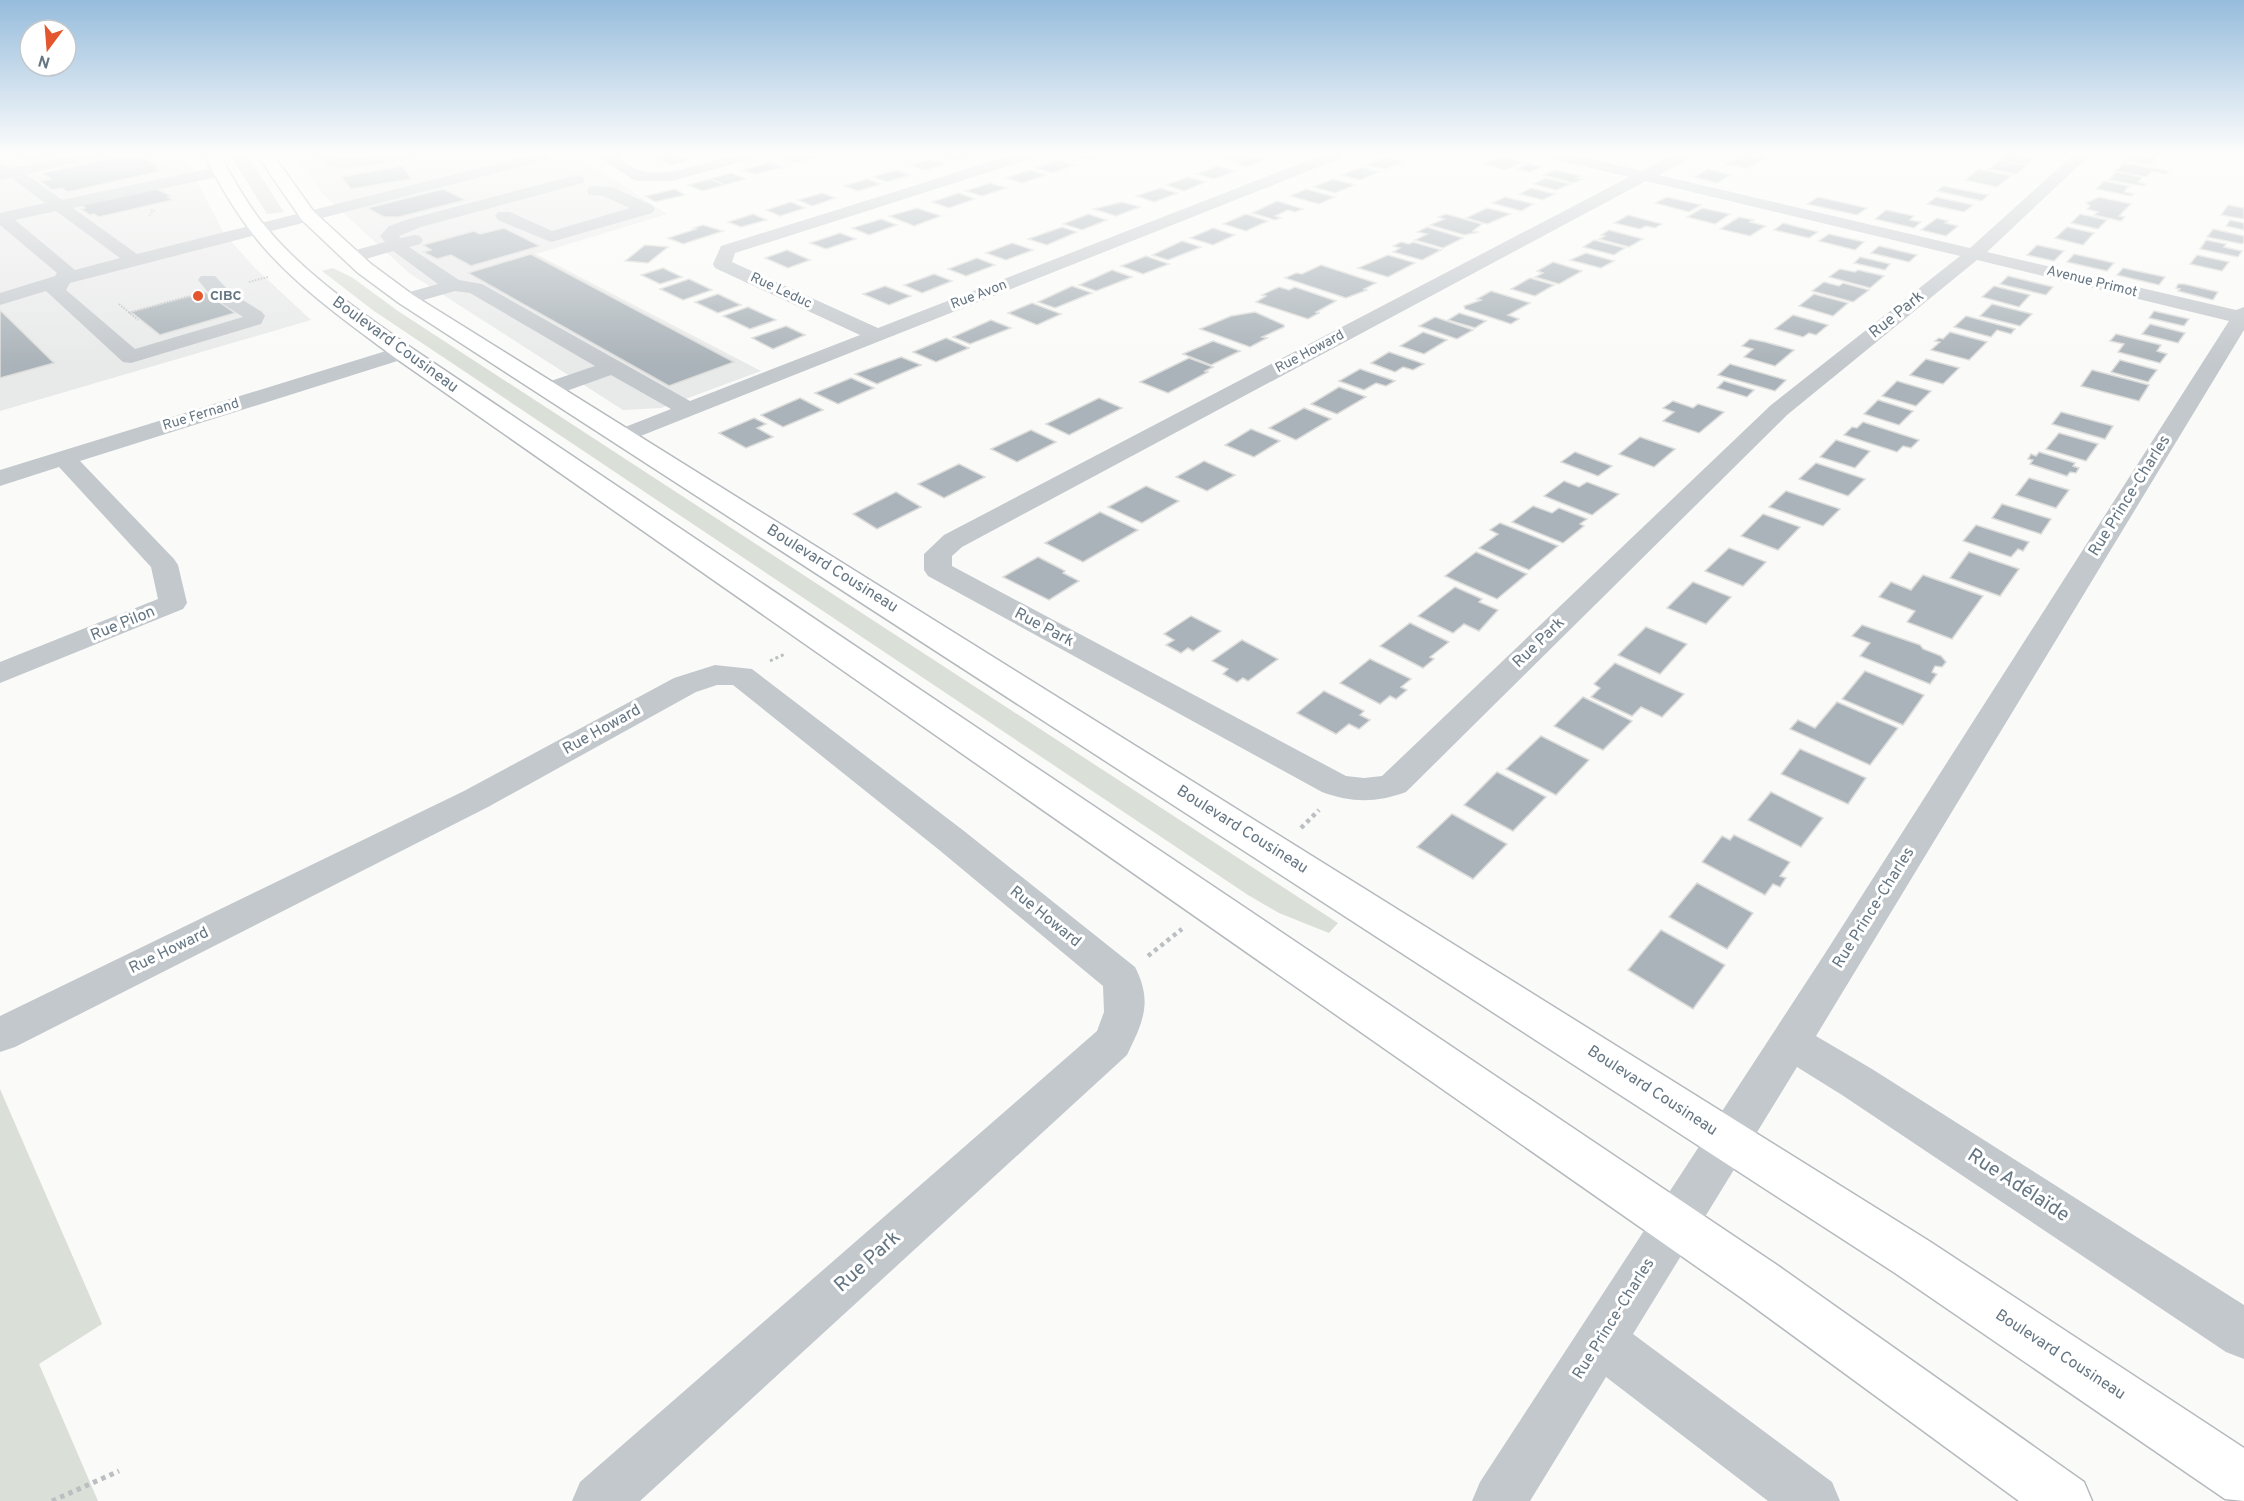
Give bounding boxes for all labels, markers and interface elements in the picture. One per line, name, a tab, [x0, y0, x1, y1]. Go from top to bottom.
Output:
north arrow	[18, 18, 78, 78]
text: N	[36, 49, 53, 72]
street label: Avenue Primot	[2045, 263, 2139, 301]
street label: Rue Leduc	[747, 269, 815, 313]
street label: Rue Avon	[949, 277, 1009, 313]
street label: Rue Park	[1866, 287, 1928, 343]
place label: CIBC	[210, 288, 241, 305]
marker: CIBC	[191, 289, 205, 303]
street label: Boulevard Cousineau	[328, 292, 462, 398]
street label: Rue Howard	[1273, 327, 1347, 377]
street label: Rue Fernand	[161, 395, 241, 435]
street label: Rue Prince-Charles	[2085, 432, 2175, 560]
street label: Boulevard Cousineau	[763, 520, 901, 618]
street label: Rue Pilon	[88, 602, 158, 646]
street label: Rue Park	[1011, 604, 1077, 652]
street label: Rue Park	[1509, 613, 1569, 673]
street label: Rue Howard	[559, 700, 645, 760]
street label: Boulevard Cousineau	[1173, 781, 1311, 879]
street label: Rue Prince-Charles	[1829, 844, 1919, 972]
street label: Rue Howard	[1005, 882, 1085, 952]
street label: Rue Howard	[126, 923, 212, 979]
street label: Boulevard Cousineau	[1583, 1041, 1721, 1141]
street label: Rue Adélaïde	[1962, 1143, 2074, 1229]
street label: Rue Park	[829, 1225, 907, 1299]
street label: Rue Prince-Charles	[1569, 1255, 1659, 1383]
street label: Boulevard Cousineau	[1991, 1305, 2129, 1405]

